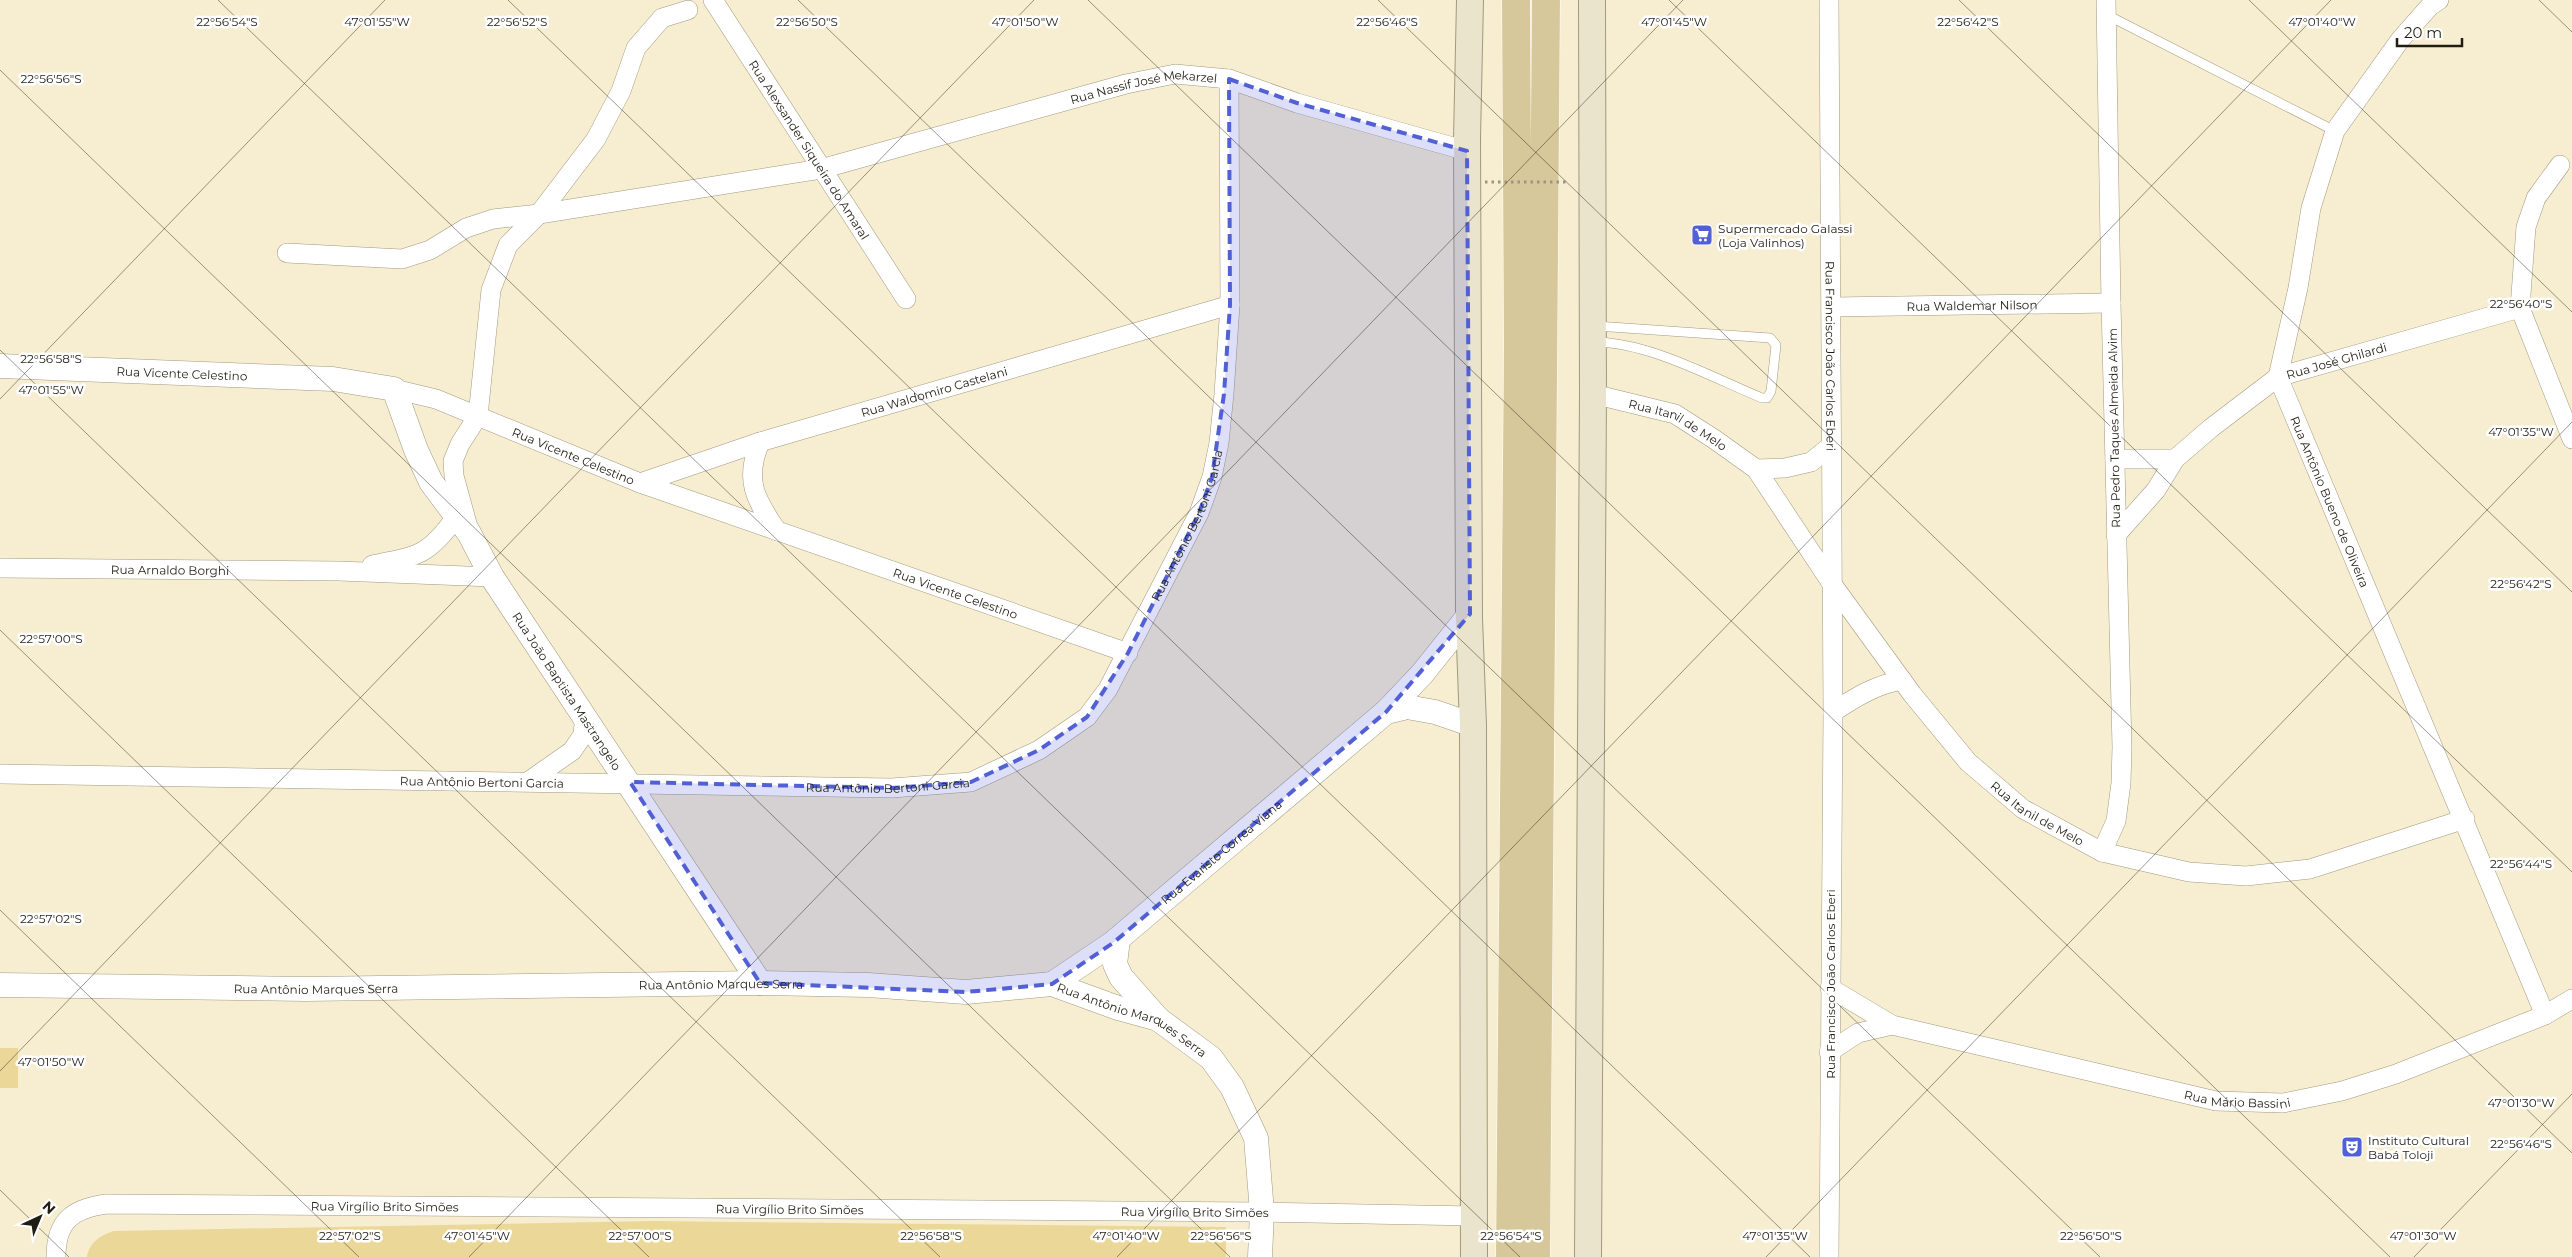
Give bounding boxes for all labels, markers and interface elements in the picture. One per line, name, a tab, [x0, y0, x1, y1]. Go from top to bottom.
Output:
text: 22°56'54"S	[196, 14, 258, 29]
text: 47°01'55"W	[344, 14, 410, 29]
text: 22°56'52"S	[487, 14, 547, 29]
text: 22°56'50"S	[776, 14, 838, 29]
text: 47°01'50"W	[992, 14, 1058, 29]
text: 22°56'46"S	[1356, 14, 1418, 29]
text: 47°01'45"W	[1641, 14, 1707, 29]
text: 22°56'42"S	[1937, 14, 1999, 29]
text: 47°01'40"W	[2288, 14, 2356, 29]
scale bar	[2397, 15, 2462, 47]
text: 20 m	[2404, 23, 2442, 42]
street label: Rua Alexsander Siqueira do Amaral	[746, 57, 873, 242]
street label: Rua Nassif José Mekarzel	[1068, 66, 1218, 107]
text: 22°56'56"S	[20, 71, 82, 86]
place label: Supermercado Galassi (Loja Valinhos)	[1718, 221, 1852, 250]
supermarket icon: Supermercado Galassi (Loja Valinhos)	[1690, 223, 1714, 247]
street label: Rua Francisco João Carlos Eberi	[1823, 261, 1839, 451]
text: 22°56'40"S	[2490, 296, 2552, 311]
street label: Rua Waldemar Nilson	[1906, 297, 2038, 313]
street label: Rua Pedro Taques Almeida Alvim	[2105, 328, 2123, 528]
street label: Rua José Ghilardi	[2284, 339, 2388, 382]
text: 22°56'58"S	[20, 351, 82, 366]
street label: Rua Vicente Celestino	[116, 363, 248, 383]
street label: Rua Waldomiro Castelani	[859, 363, 1009, 420]
text: 47°01'55"W	[18, 382, 84, 397]
street label: Rua Itanil de Melo	[1627, 395, 1730, 453]
street label: Rua Antônio Bueno de Oliveira	[2288, 414, 2373, 590]
street label: Rua Vicente Celestino	[510, 424, 637, 488]
text: 47°01'35"W	[2488, 424, 2554, 439]
street label: Rua Antônio Bertoni Garcia	[1147, 448, 1225, 603]
street label: Rua Arnaldo Borghi	[111, 561, 229, 578]
street label: Rua Vicente Celestino	[891, 564, 1020, 622]
text: 22°56'42"S	[2490, 576, 2552, 591]
street label: Rua João Baptista Mastrangelo	[510, 609, 625, 773]
text: 22°57'00"S	[19, 631, 83, 646]
street label: Rua Antônio Bertoni Garcia	[400, 773, 564, 790]
street label: Rua Antônio Bertoni Garcia	[806, 775, 970, 796]
street label: Rua Itanil de Melo	[1988, 777, 2087, 848]
street label: Rua Evaristo Correa Viana	[1158, 796, 1285, 907]
text: 22°56'44"S	[2490, 856, 2552, 871]
street label: Rua Francisco João Carlos Eberi	[1823, 889, 1838, 1079]
text: 22°57'02"S	[20, 911, 82, 926]
street label: Rua Antônio Marques Serra	[639, 975, 803, 992]
street label: Rua Antônio Marques Serra	[1055, 979, 1210, 1060]
street label: Rua Antônio Marques Serra	[234, 980, 398, 997]
text: 47°01'50"W	[18, 1054, 84, 1069]
street label: Rua Mário Bassini	[2183, 1086, 2292, 1111]
text: 47°01'30"W	[2487, 1095, 2555, 1110]
place label: Instituto Cultural Babá Toloji	[2368, 1133, 2469, 1162]
theatre icon: Instituto Cultural Babá Toloji	[2340, 1135, 2364, 1159]
text: 22°56'46"S	[2490, 1136, 2552, 1151]
north arrow	[15, 1192, 65, 1242]
text: N	[39, 1197, 59, 1218]
street label: Rua Virgílio Brito Simões	[311, 1198, 459, 1214]
street label: Rua Virgílio Brito Simões	[716, 1201, 864, 1217]
street label: Rua Virgílio Brito Simões	[1121, 1204, 1269, 1220]
text: 22°57'02"S	[319, 1228, 381, 1243]
text: 47°01'45"W	[444, 1228, 510, 1243]
text: 22°57'00"S	[608, 1228, 672, 1243]
text: 22°56'58"S	[900, 1228, 962, 1243]
text: 47°01'40"W	[1092, 1228, 1160, 1243]
text: 22°56'56"S	[1190, 1228, 1252, 1243]
text: 22°56'54"S	[1480, 1228, 1542, 1243]
text: 47°01'35"W	[1742, 1228, 1808, 1243]
text: 22°56'50"S	[2060, 1228, 2122, 1243]
text: 47°01'30"W	[2389, 1228, 2457, 1243]

